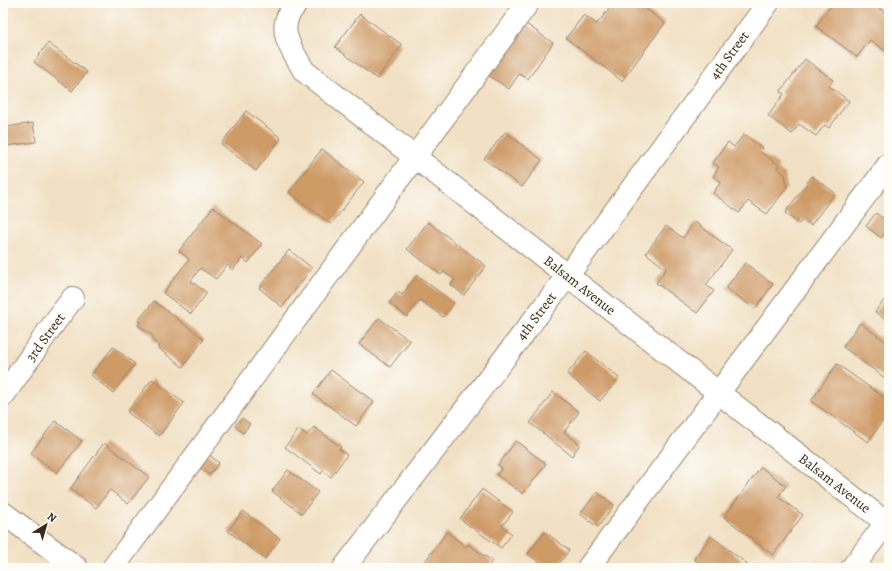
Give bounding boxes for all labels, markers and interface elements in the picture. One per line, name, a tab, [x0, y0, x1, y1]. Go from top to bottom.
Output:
street label: 4th Street	[705, 27, 754, 83]
street label: Balsam Avenue	[540, 251, 620, 320]
street label: 4th Street	[512, 288, 561, 344]
street label: 3rd Street	[21, 309, 70, 365]
street label: Balsam Avenue	[795, 449, 875, 518]
north arrow	[26, 505, 66, 545]
text: N	[44, 509, 59, 526]

